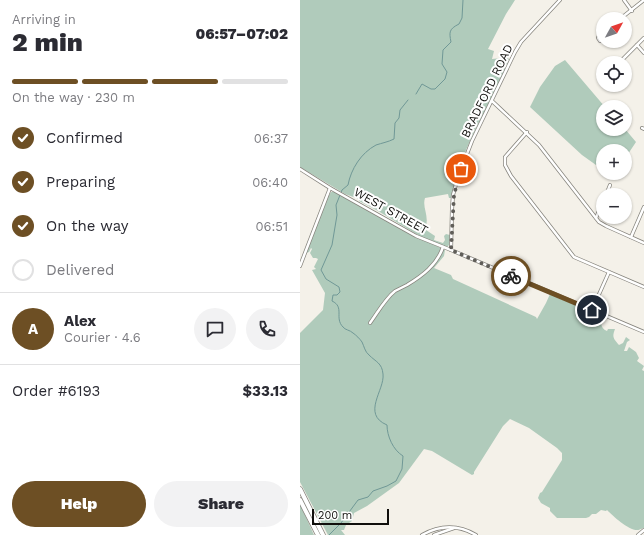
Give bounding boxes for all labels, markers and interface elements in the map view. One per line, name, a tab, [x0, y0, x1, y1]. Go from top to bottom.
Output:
text: Arriving in	[12, 12, 76, 27]
north arrow	[596, 12, 632, 48]
map controls	[596, 12, 632, 224]
text: 06:57–07:02	[196, 25, 288, 43]
text: 2 min	[12, 27, 83, 57]
street label: BRADFORD ROAD	[458, 42, 516, 140]
button: locate	[596, 56, 632, 92]
text: On the way · 230 m	[12, 90, 135, 105]
button: layers	[596, 100, 632, 136]
icon: check	[12, 127, 34, 149]
text: Confirmed	[46, 129, 123, 147]
text: 06:37	[254, 131, 288, 146]
button: +	[596, 144, 632, 180]
pin	[444, 152, 478, 186]
icon: bag	[450, 158, 472, 180]
icon: check	[12, 171, 34, 193]
text: Preparing	[46, 173, 115, 191]
text: 06:40	[252, 175, 288, 190]
street label: WEST STREET	[351, 185, 431, 237]
button: −	[596, 188, 632, 224]
icon: check	[12, 215, 34, 237]
text: On the way	[46, 217, 128, 235]
text: 06:51	[256, 219, 288, 234]
courier	[491, 256, 531, 296]
text: Delivered	[46, 261, 114, 279]
icon: bike	[500, 265, 522, 287]
pin	[575, 293, 609, 327]
icon: home	[581, 299, 603, 321]
button: chat	[194, 308, 236, 350]
button: phone	[246, 308, 288, 350]
text: Alex	[64, 312, 96, 330]
text: A	[28, 320, 38, 338]
text: Courier · 4.6	[64, 330, 141, 345]
text: Order #6193	[12, 382, 100, 400]
text: $33.13	[242, 382, 288, 400]
button: Help	[12, 481, 146, 527]
button: Share	[154, 481, 288, 527]
scale bar	[312, 507, 389, 526]
text: 200 m	[318, 509, 352, 522]

